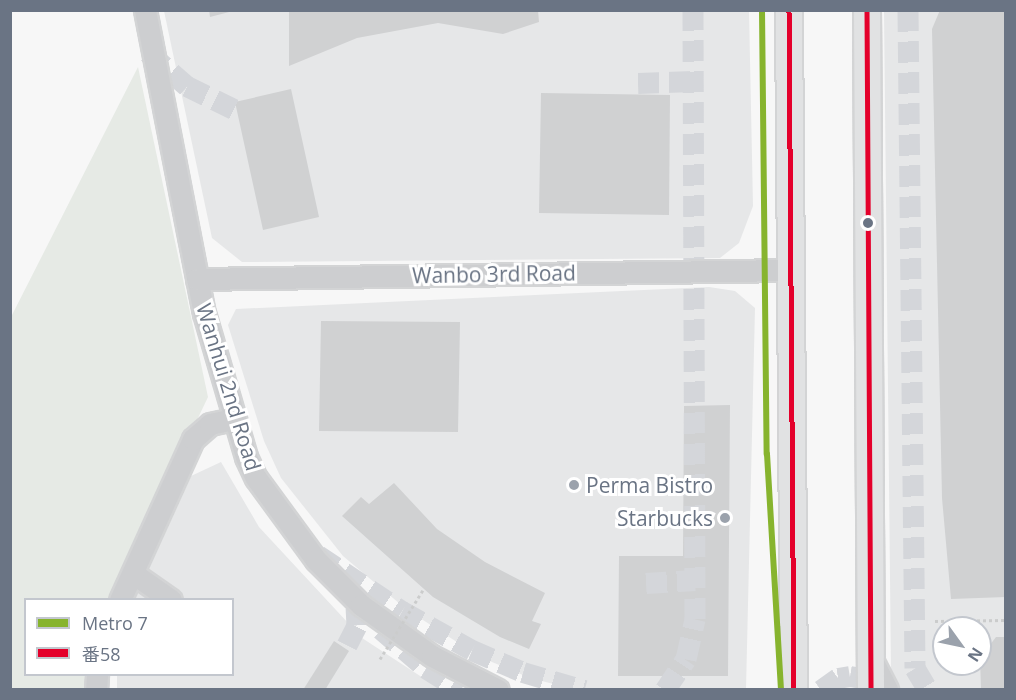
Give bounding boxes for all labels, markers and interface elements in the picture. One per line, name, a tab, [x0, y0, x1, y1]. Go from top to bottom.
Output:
unlabelled marker	[862, 217, 874, 229]
street label: Wanbo 3rd Road	[412, 260, 576, 288]
street label: Wanhui 2nd Road	[192, 300, 266, 474]
place label: Perma Bistro	[586, 472, 713, 498]
marker: Perma Bistro	[567, 478, 581, 492]
place label: Starbucks	[617, 505, 713, 531]
marker: Starbucks	[718, 511, 732, 525]
legend	[24, 598, 234, 676]
text: Metro 7	[82, 611, 148, 635]
north arrow	[932, 616, 992, 676]
text: 番58	[82, 642, 121, 666]
text: N	[963, 643, 988, 666]

